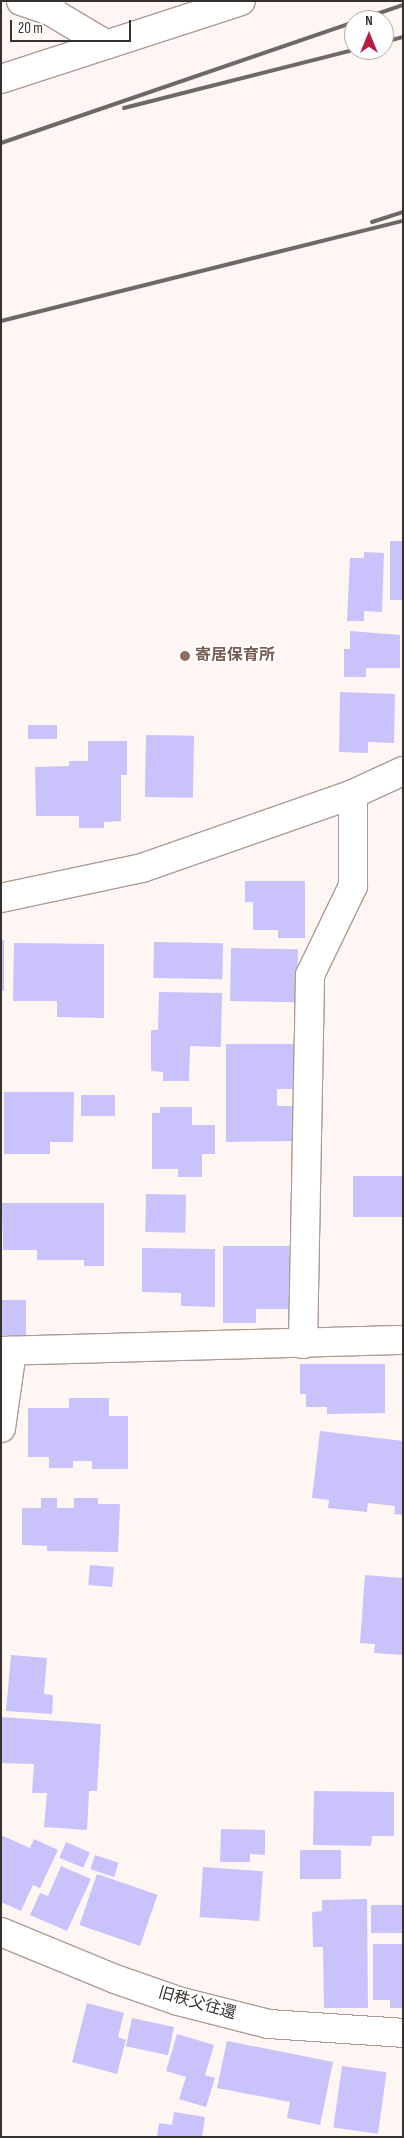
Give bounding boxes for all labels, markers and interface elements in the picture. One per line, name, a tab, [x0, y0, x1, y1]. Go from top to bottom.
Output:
scale bar	[12, 10, 134, 42]
north arrow	[344, 10, 394, 60]
text: N	[365, 12, 373, 29]
text: 20 m	[18, 19, 43, 38]
place label: 寄居保育所	[195, 646, 275, 666]
marker: 寄居保育所	[179, 650, 191, 662]
street label: 旧秩父往還	[156, 1984, 238, 2024]

